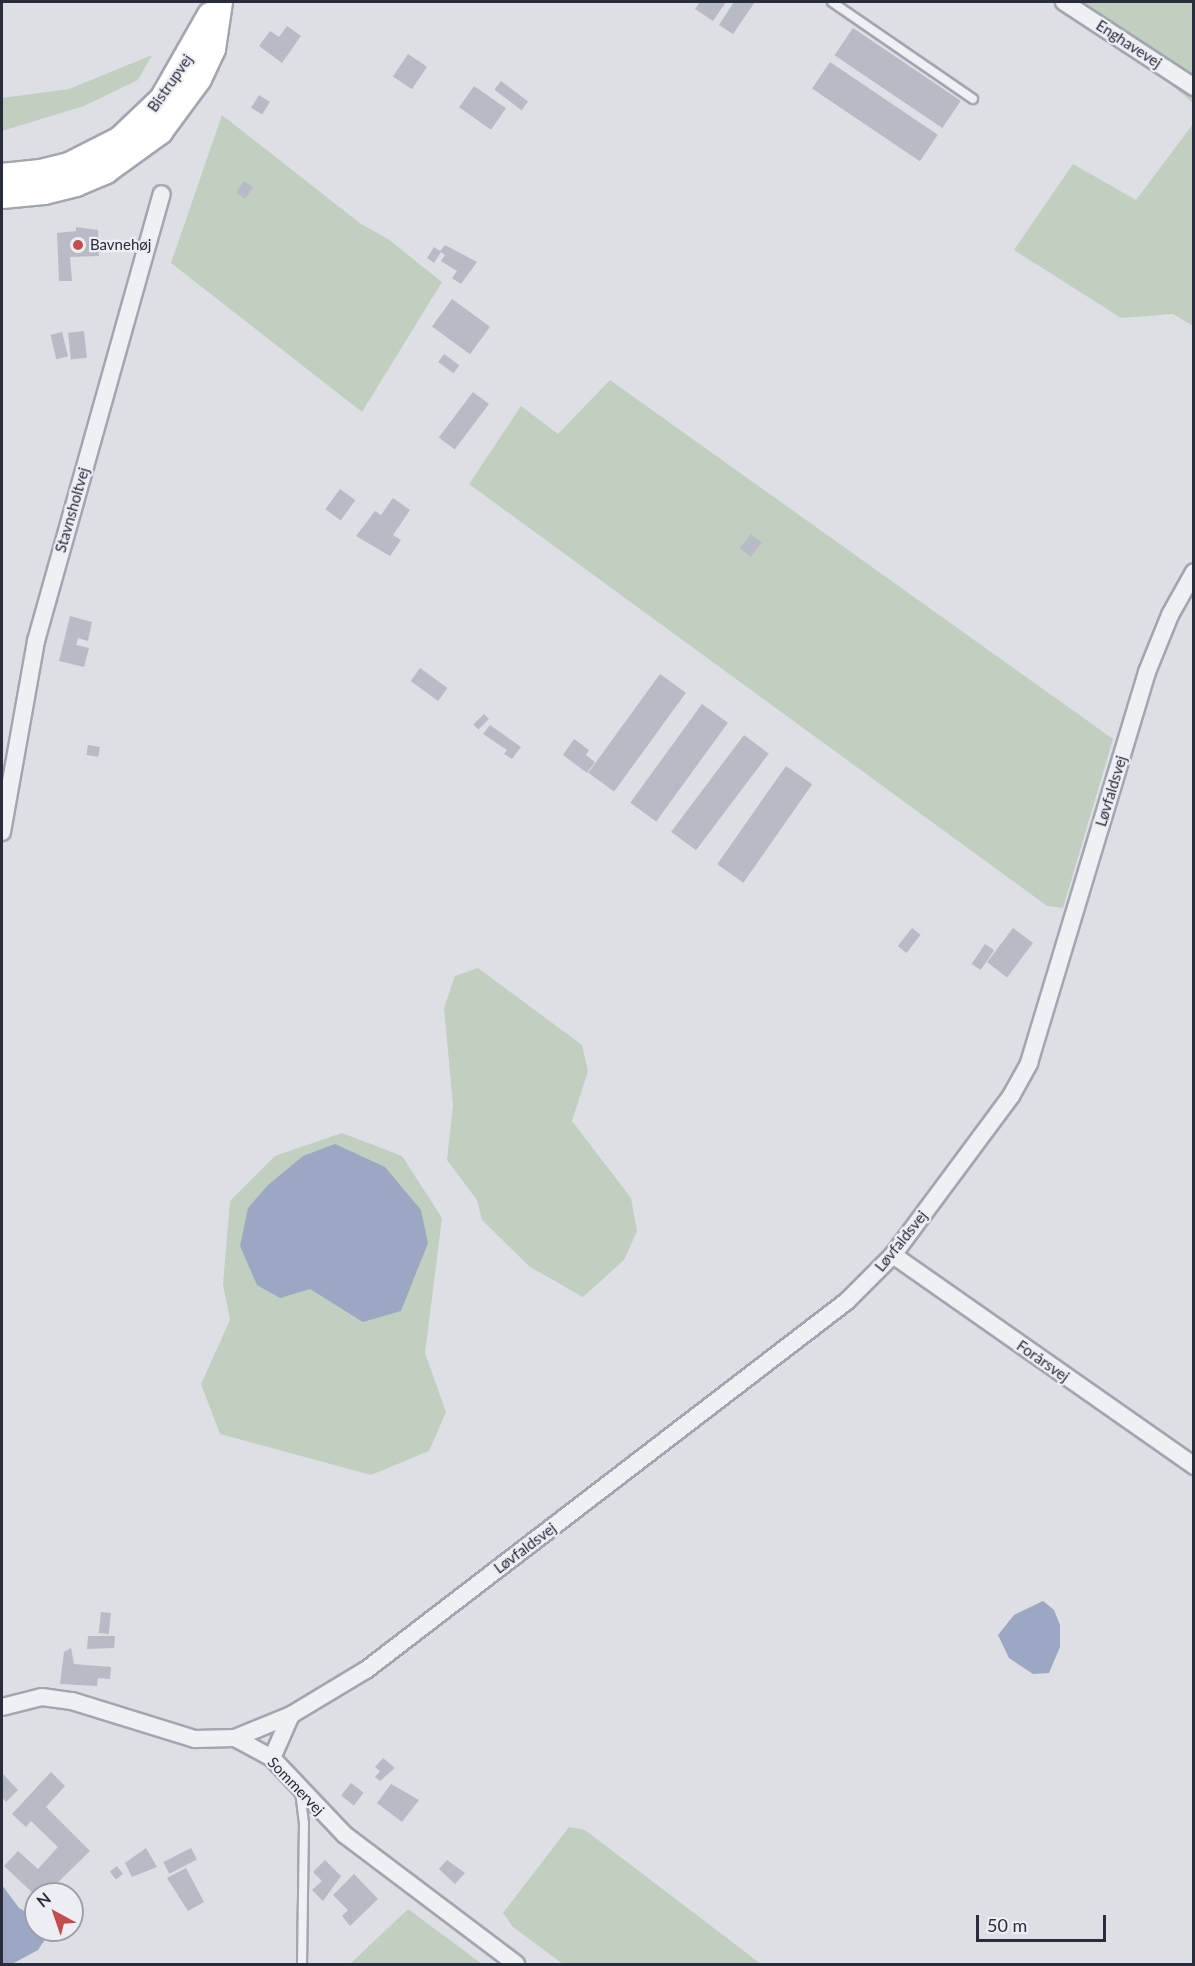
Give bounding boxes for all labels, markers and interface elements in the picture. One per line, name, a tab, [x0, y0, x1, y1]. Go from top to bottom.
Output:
street label: Enghavevej	[1093, 16, 1165, 72]
street label: Bistrupvej	[144, 51, 196, 115]
place label: Bavnehøj	[90, 236, 151, 254]
marker: Bavnehøj	[71, 238, 85, 252]
street label: Stavnsholtvej	[51, 465, 93, 555]
street label: Løvfaldsvej	[1092, 753, 1130, 829]
street label: Løvfaldsvej	[871, 1207, 931, 1275]
street label: Forårsvej	[1013, 1336, 1073, 1386]
street label: Løvfaldsvej	[490, 1519, 560, 1577]
street label: Sommervej	[264, 1753, 328, 1819]
north arrow	[24, 1882, 84, 1942]
text: N	[33, 1888, 54, 1911]
scale bar	[979, 1903, 1110, 1941]
text: 50 m	[987, 1914, 1027, 1936]

